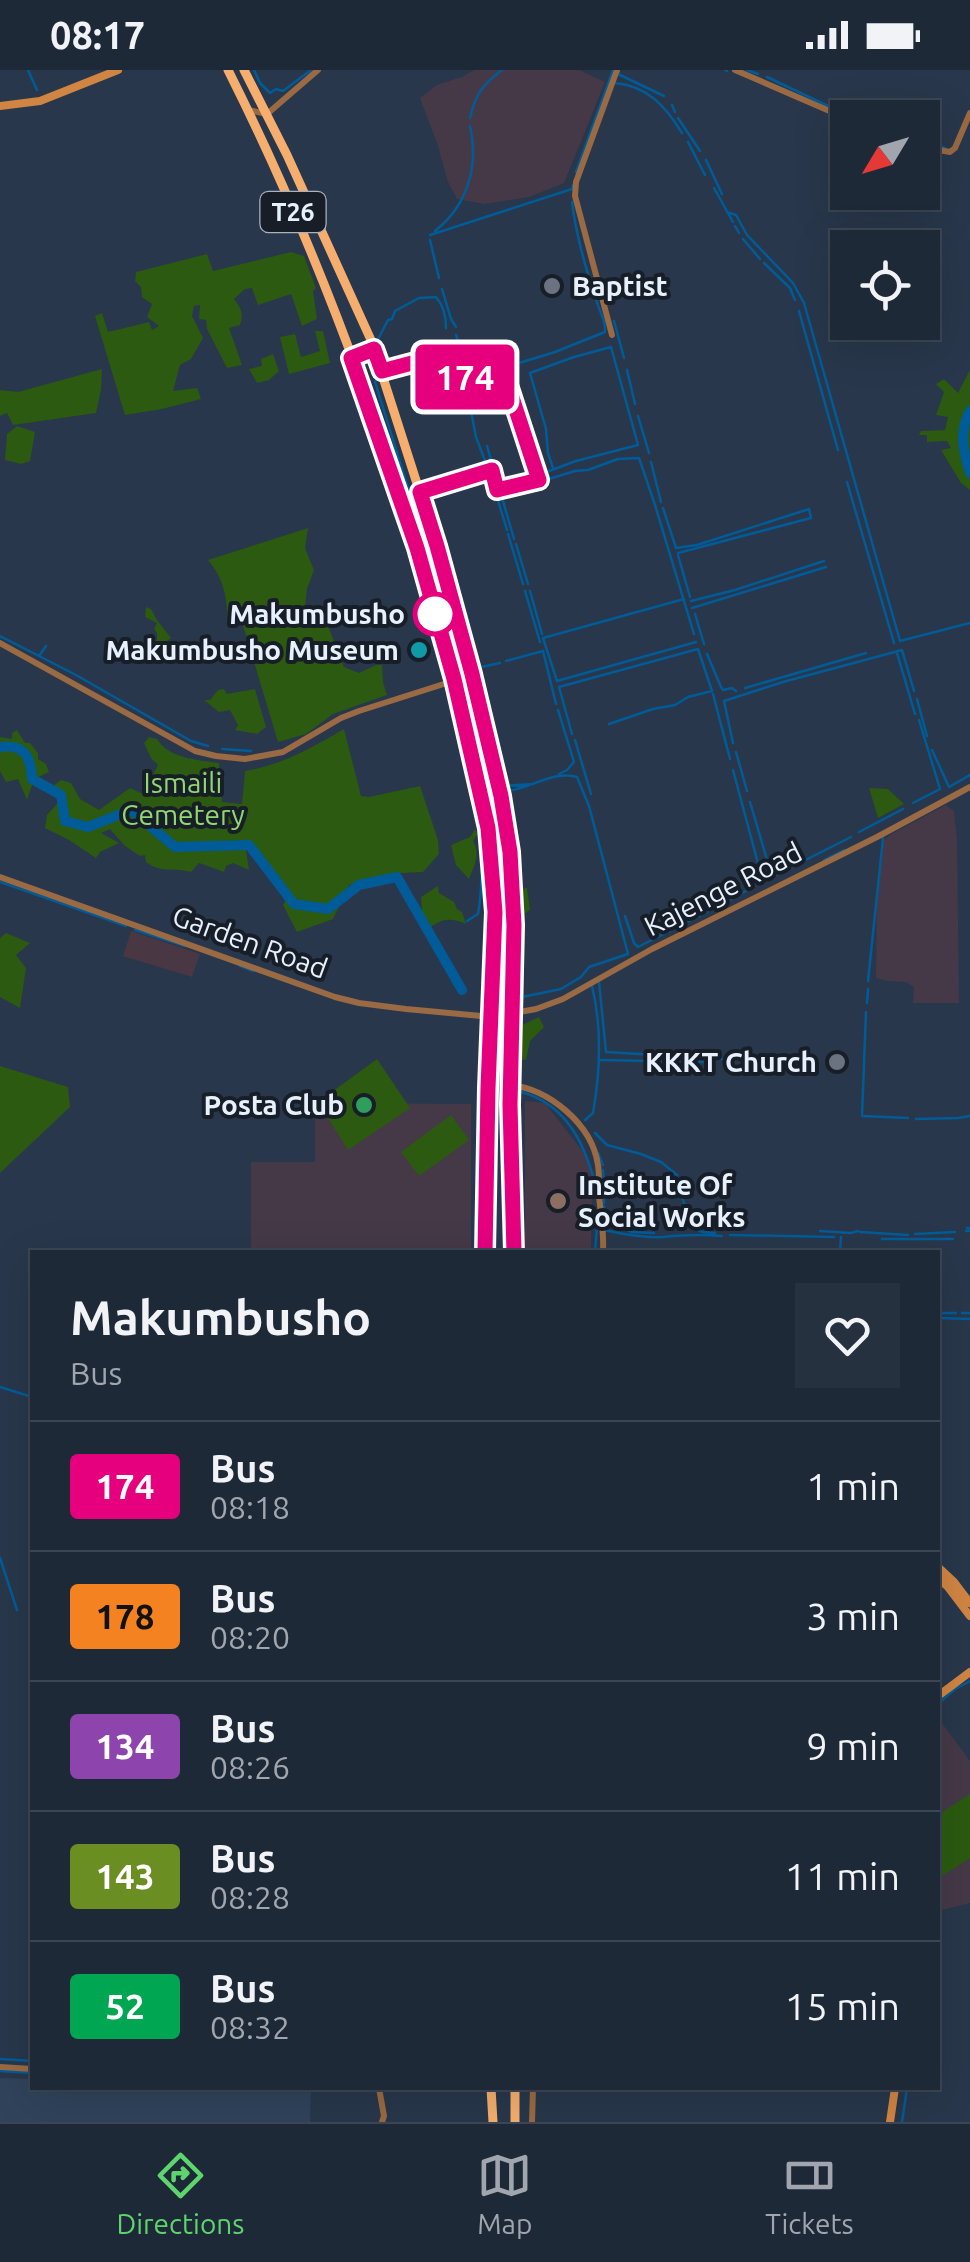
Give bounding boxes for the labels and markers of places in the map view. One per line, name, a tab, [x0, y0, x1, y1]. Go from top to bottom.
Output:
place label: Baptist	[572, 270, 668, 301]
marker: Baptist	[541, 275, 563, 297]
marker: Makumbusho	[414, 593, 456, 635]
place label: Makumbusho	[229, 598, 405, 629]
place label: Makumbusho Museum	[105, 634, 399, 665]
marker: Makumbusho Museum	[408, 639, 430, 661]
place label: KKKT Church	[645, 1046, 817, 1077]
marker: KKKT Church	[826, 1051, 848, 1073]
place label: Posta Club	[204, 1089, 344, 1120]
marker: Posta Club	[353, 1094, 375, 1116]
place label: Institute Of Social Works	[578, 1169, 746, 1232]
marker: Institute Of Social Works	[547, 1190, 569, 1212]

